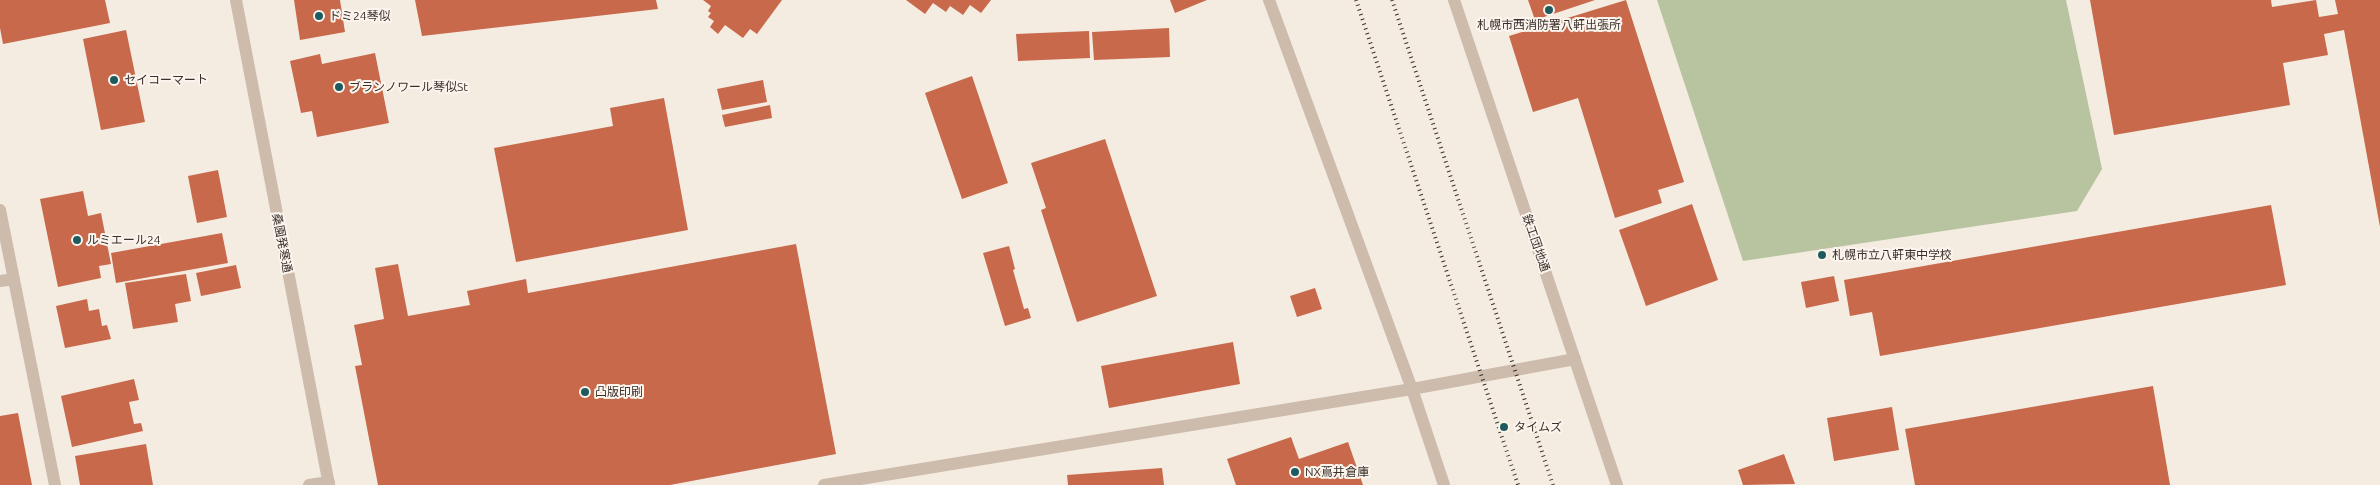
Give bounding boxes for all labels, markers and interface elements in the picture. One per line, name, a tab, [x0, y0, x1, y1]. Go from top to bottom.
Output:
marker: 札幌市西消防署八軒出張所	[1543, 4, 1555, 16]
place label: ドミ24琴似	[329, 9, 391, 23]
marker: ドミ24琴似	[313, 10, 325, 22]
place label: 札幌市西消防署八軒出張所	[1477, 18, 1621, 32]
place label: セイコーマート	[124, 73, 208, 87]
marker: セイコーマート	[108, 74, 120, 86]
place label: ブランノワール琴似St	[349, 80, 468, 94]
marker: ブランノワール琴似St	[333, 81, 345, 93]
street label: 桑園発寒通	[269, 212, 295, 274]
street label: 鉄工団地通	[1519, 212, 1553, 274]
place label: ルミエール24	[87, 233, 161, 247]
marker: ルミエール24	[71, 234, 83, 246]
place label: 札幌市立八軒東中学校	[1832, 248, 1952, 262]
marker: 札幌市立八軒東中学校	[1816, 249, 1828, 261]
place label: 凸版印刷	[595, 385, 643, 399]
marker: 凸版印刷	[579, 386, 591, 398]
place label: タイムズ	[1514, 420, 1562, 434]
marker: タイムズ	[1498, 421, 1510, 433]
place label: NX蔦井倉庫	[1305, 465, 1369, 479]
marker: NX蔦井倉庫	[1289, 466, 1301, 478]

